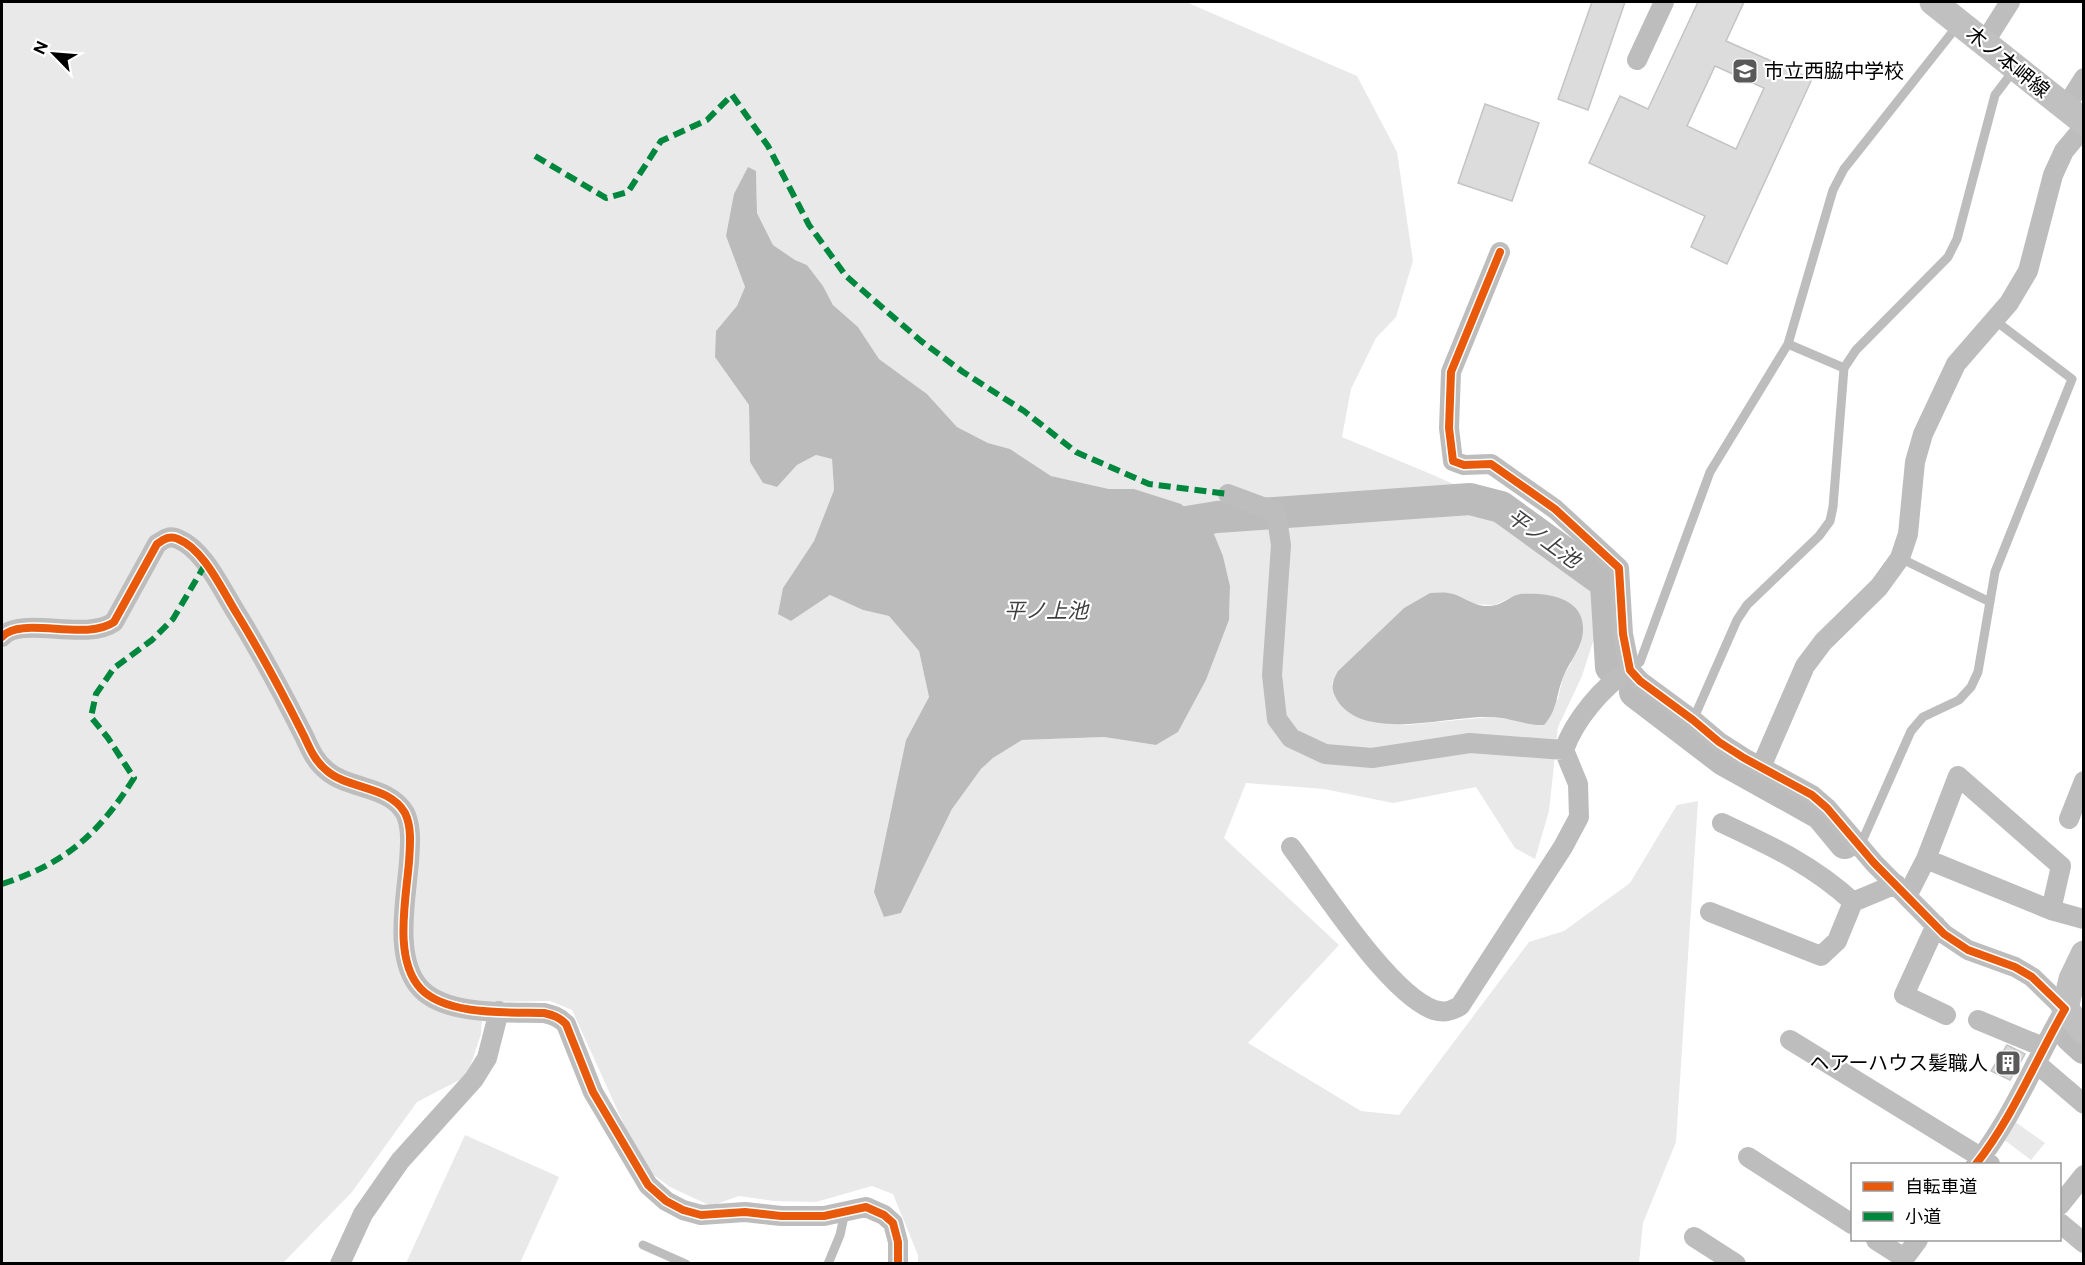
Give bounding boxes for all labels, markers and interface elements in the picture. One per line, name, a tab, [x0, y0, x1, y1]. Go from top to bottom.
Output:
street label: 木ノ本岬線	[1962, 21, 2054, 103]
north arrow	[24, 24, 84, 84]
text: N	[30, 38, 52, 58]
school or university icon: 市立西脇中学校	[1730, 56, 1760, 86]
place label: 市立西脇中学校	[1764, 59, 1904, 83]
water label: 平ノ上池	[1503, 503, 1587, 574]
water label: 平ノ上池	[1004, 598, 1090, 623]
building icon: ヘアーハウス髪職人	[1993, 1048, 2023, 1078]
place label: ヘアーハウス髪職人	[1810, 1051, 1988, 1075]
legend	[1851, 1163, 2061, 1241]
text: 自転車道	[1905, 1176, 1977, 1197]
text: 小道	[1905, 1206, 1941, 1227]

